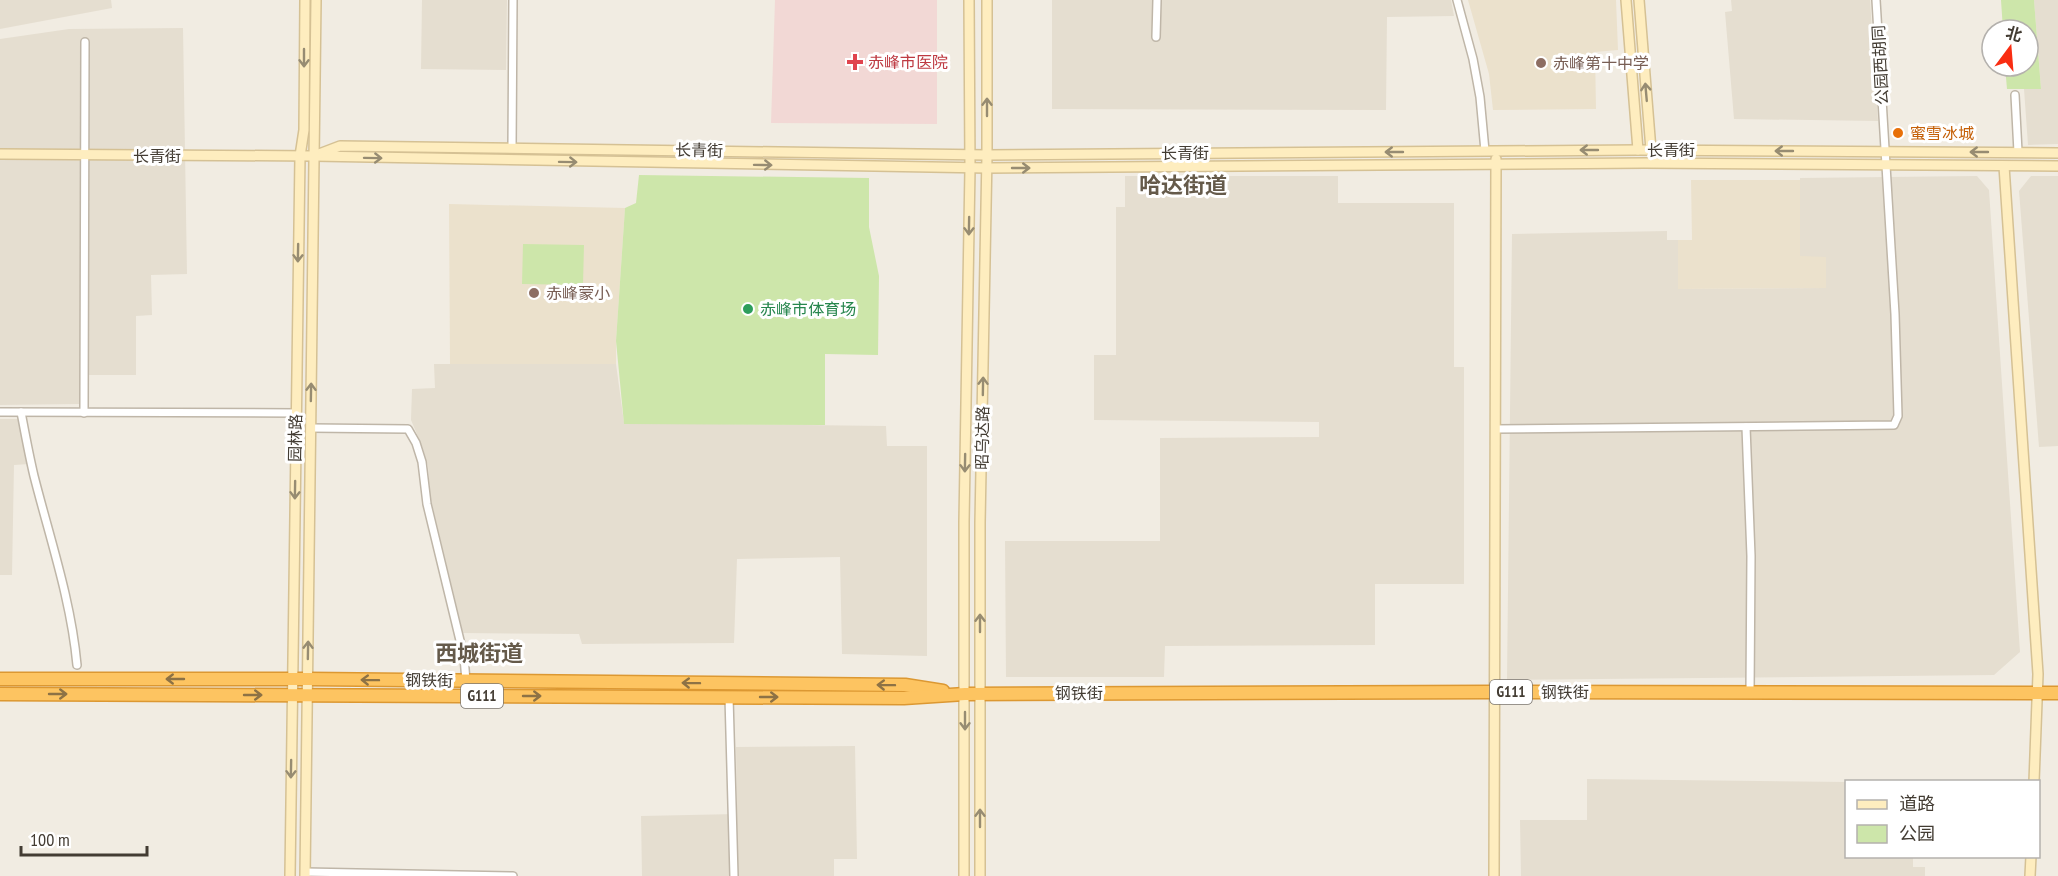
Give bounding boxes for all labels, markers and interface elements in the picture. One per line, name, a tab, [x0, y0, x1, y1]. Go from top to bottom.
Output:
north arrow	[1980, 18, 2040, 78]
text: 北	[2004, 22, 2025, 45]
street label: 公园西胡同	[1868, 25, 1892, 105]
one-way arrow	[298, 48, 310, 68]
place label: 赤峰市医院	[868, 52, 948, 72]
marker: 赤峰市医院	[846, 53, 864, 71]
place label: 赤峰第十中学	[1553, 53, 1649, 73]
marker: 赤峰第十中学	[1534, 56, 1548, 70]
one-way arrow	[1641, 82, 1652, 102]
one-way arrow	[981, 97, 993, 117]
place label: 蜜雪冰城	[1910, 123, 1974, 143]
marker: 蜜雪冰城	[1891, 126, 1905, 140]
street label: 长青街	[675, 140, 723, 160]
street label: 长青街	[1647, 140, 1695, 160]
street label: 长青街	[1161, 143, 1209, 163]
one-way arrow	[1579, 144, 1599, 156]
one-way arrow	[1774, 145, 1794, 157]
street label: 长青街	[133, 146, 181, 166]
one-way arrow	[1384, 146, 1404, 158]
one-way arrow	[1969, 146, 1989, 158]
one-way arrow	[362, 153, 382, 164]
one-way arrow	[557, 156, 577, 168]
one-way arrow	[752, 159, 772, 171]
one-way arrow	[1010, 162, 1030, 174]
district label: 哈达街道	[1139, 171, 1227, 199]
one-way arrow	[963, 216, 975, 236]
one-way arrow	[292, 243, 304, 263]
place label: 赤峰蒙小	[546, 283, 610, 303]
marker: 赤峰蒙小	[527, 286, 541, 300]
place label: 赤峰市体育场	[760, 299, 856, 319]
marker: 赤峰市体育场	[741, 302, 755, 316]
one-way arrow	[977, 376, 988, 396]
one-way arrow	[306, 382, 317, 402]
street label: 昭乌达路	[971, 406, 993, 470]
street label: 园林路	[285, 414, 305, 462]
one-way arrow	[959, 453, 971, 473]
one-way arrow	[289, 480, 301, 500]
one-way arrow	[974, 613, 986, 633]
district label: 西城街道	[435, 639, 523, 667]
one-way arrow	[302, 640, 314, 660]
street label: 钢铁街	[405, 670, 453, 690]
one-way arrow	[165, 673, 185, 685]
one-way arrow	[360, 674, 380, 686]
one-way arrow	[681, 677, 701, 689]
one-way arrow	[876, 679, 896, 690]
road number: G111	[1490, 680, 1532, 704]
street label: 钢铁街	[1541, 682, 1589, 702]
street label: 钢铁街	[1055, 683, 1103, 703]
road number: G111	[461, 684, 503, 708]
one-way arrow	[48, 688, 68, 700]
one-way arrow	[243, 689, 263, 701]
one-way arrow	[522, 690, 542, 702]
one-way arrow	[759, 691, 779, 703]
one-way arrow	[959, 711, 970, 731]
one-way arrow	[285, 759, 297, 779]
legend	[1845, 780, 2040, 858]
text: 道路	[1899, 792, 1935, 815]
one-way arrow	[974, 808, 986, 828]
scale bar	[21, 819, 147, 857]
text: 公园	[1899, 822, 1935, 845]
text: 100 m	[30, 828, 70, 851]

